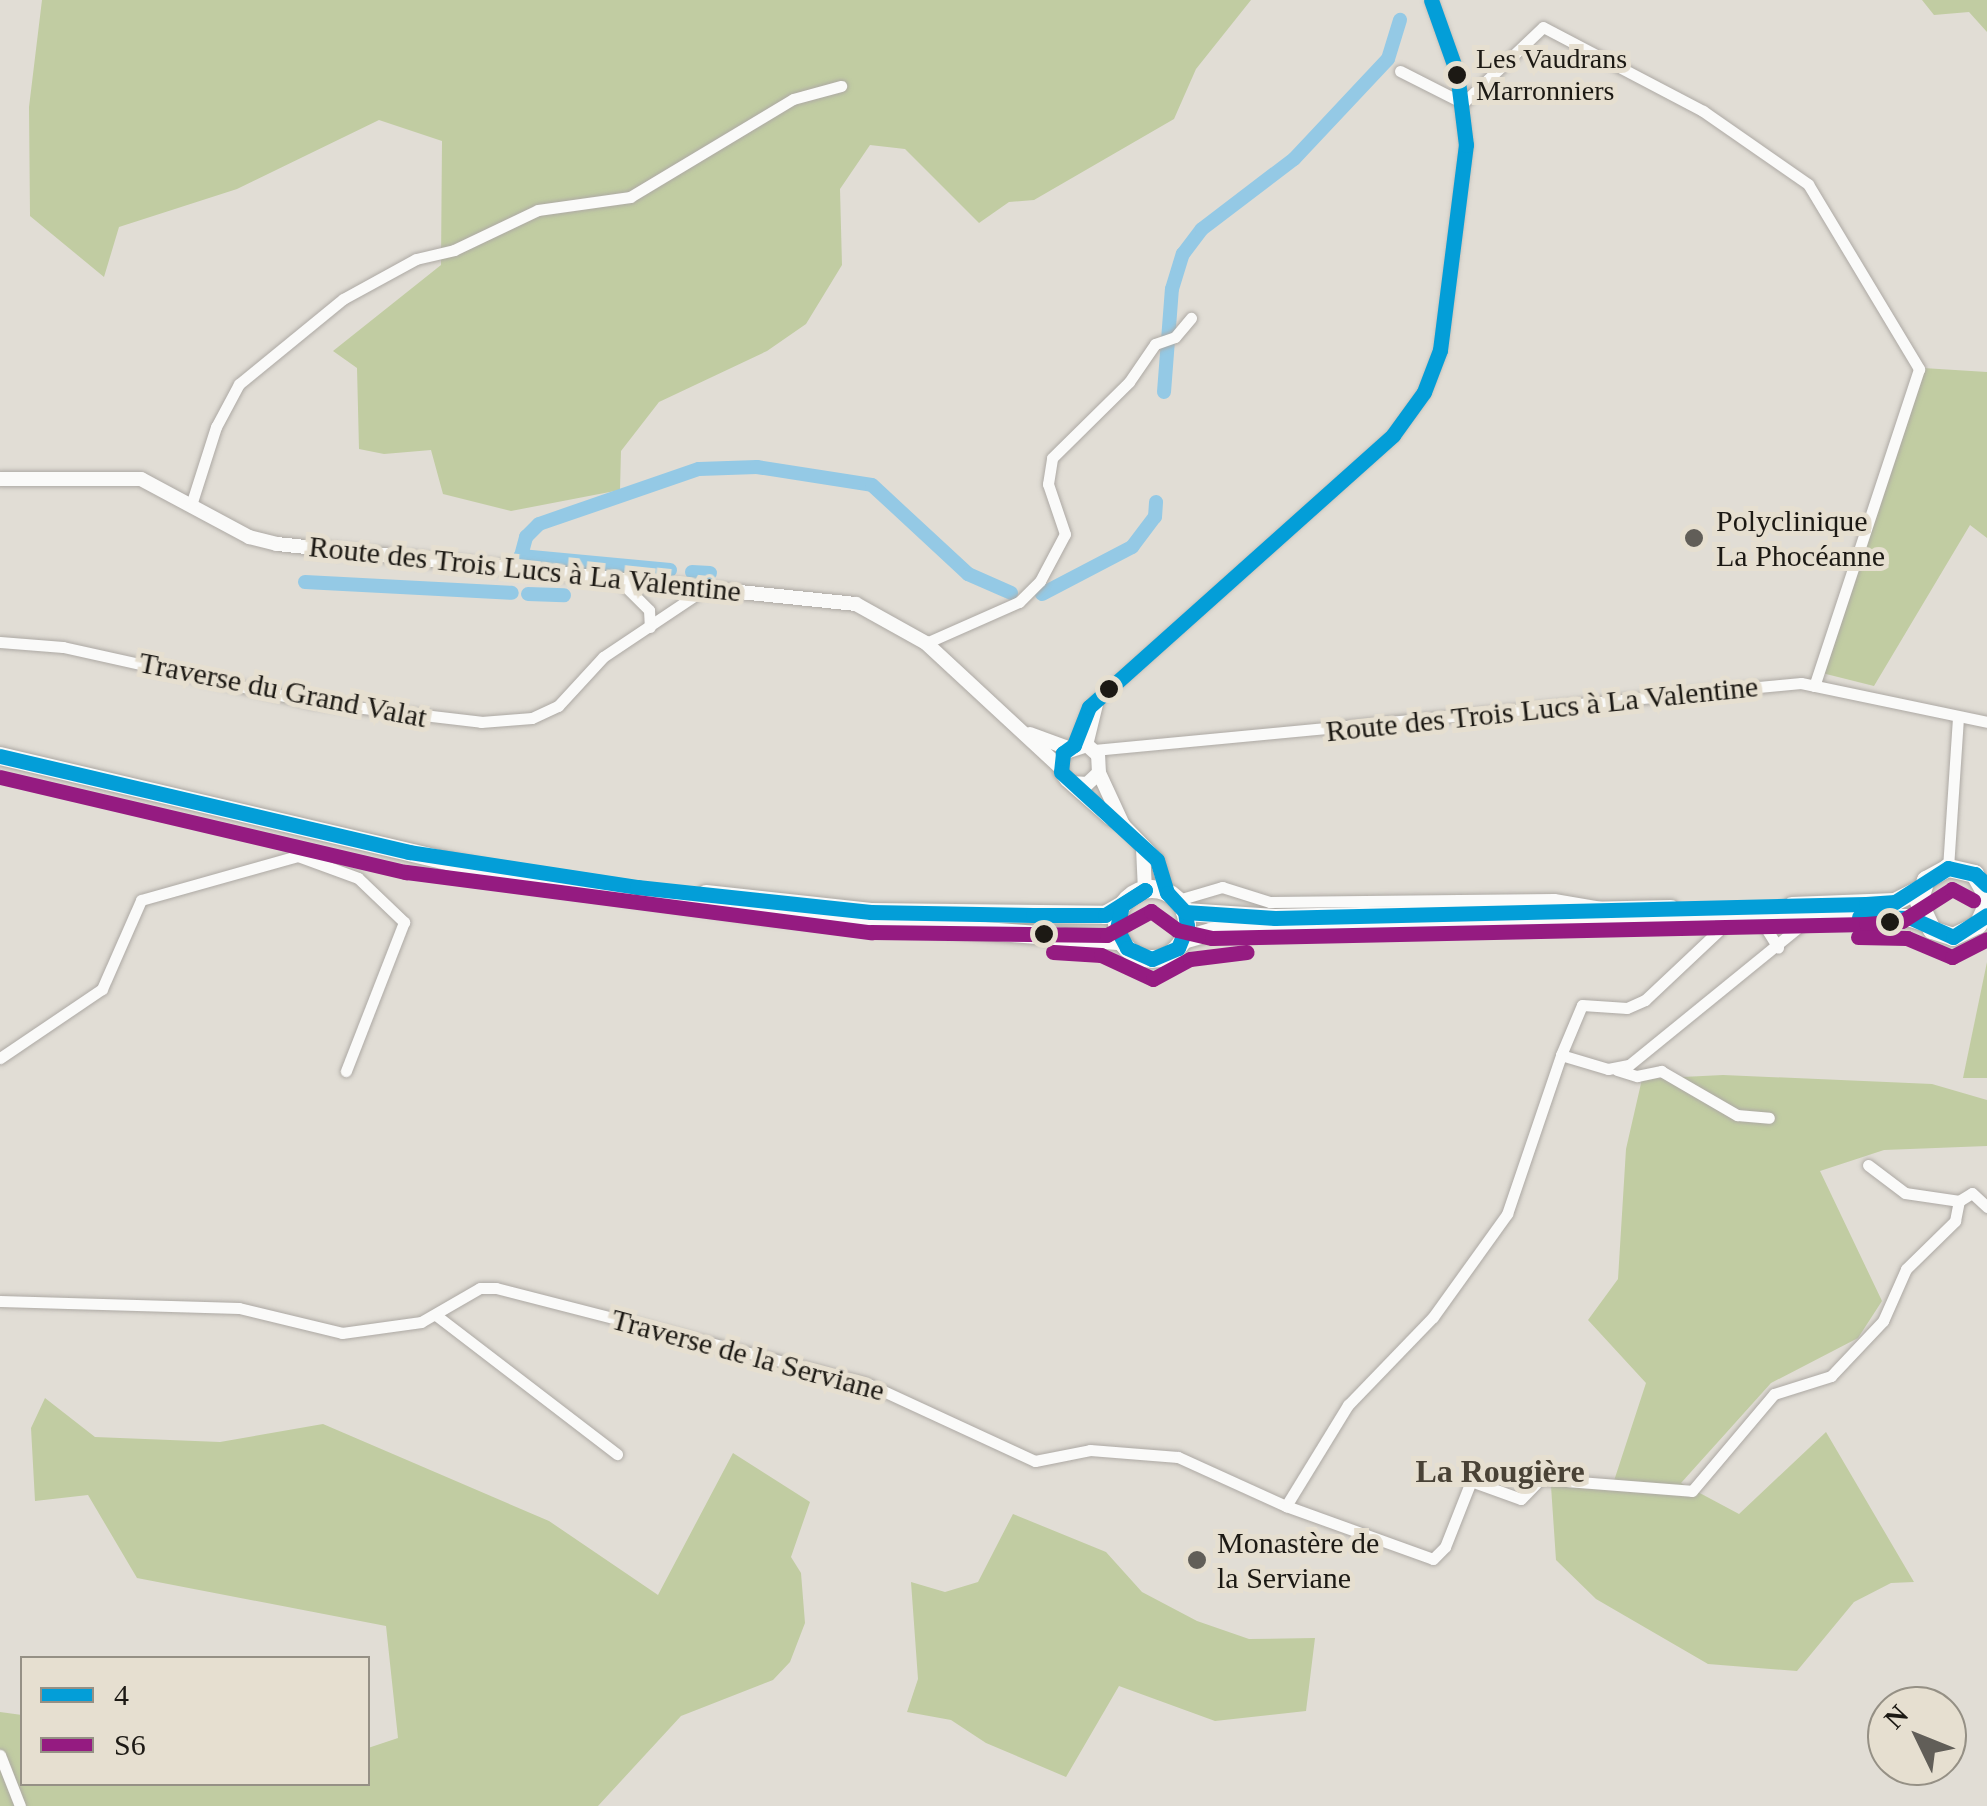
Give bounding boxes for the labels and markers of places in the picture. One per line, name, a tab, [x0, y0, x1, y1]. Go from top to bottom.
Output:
place label: Les Vaudrans Marronniers	[1476, 42, 1628, 108]
marker: Les Vaudrans Marronniers	[1447, 65, 1467, 85]
place label: Polyclinique La Phocéanne	[1716, 503, 1885, 574]
marker: Polyclinique La Phocéanne	[1681, 525, 1707, 551]
unlabelled marker	[1099, 679, 1119, 699]
unlabelled marker	[1880, 912, 1900, 932]
unlabelled marker	[1034, 924, 1054, 944]
place label: Monastère de la Serviane	[1217, 1525, 1379, 1596]
marker: Monastère de la Serviane	[1186, 1549, 1208, 1571]

